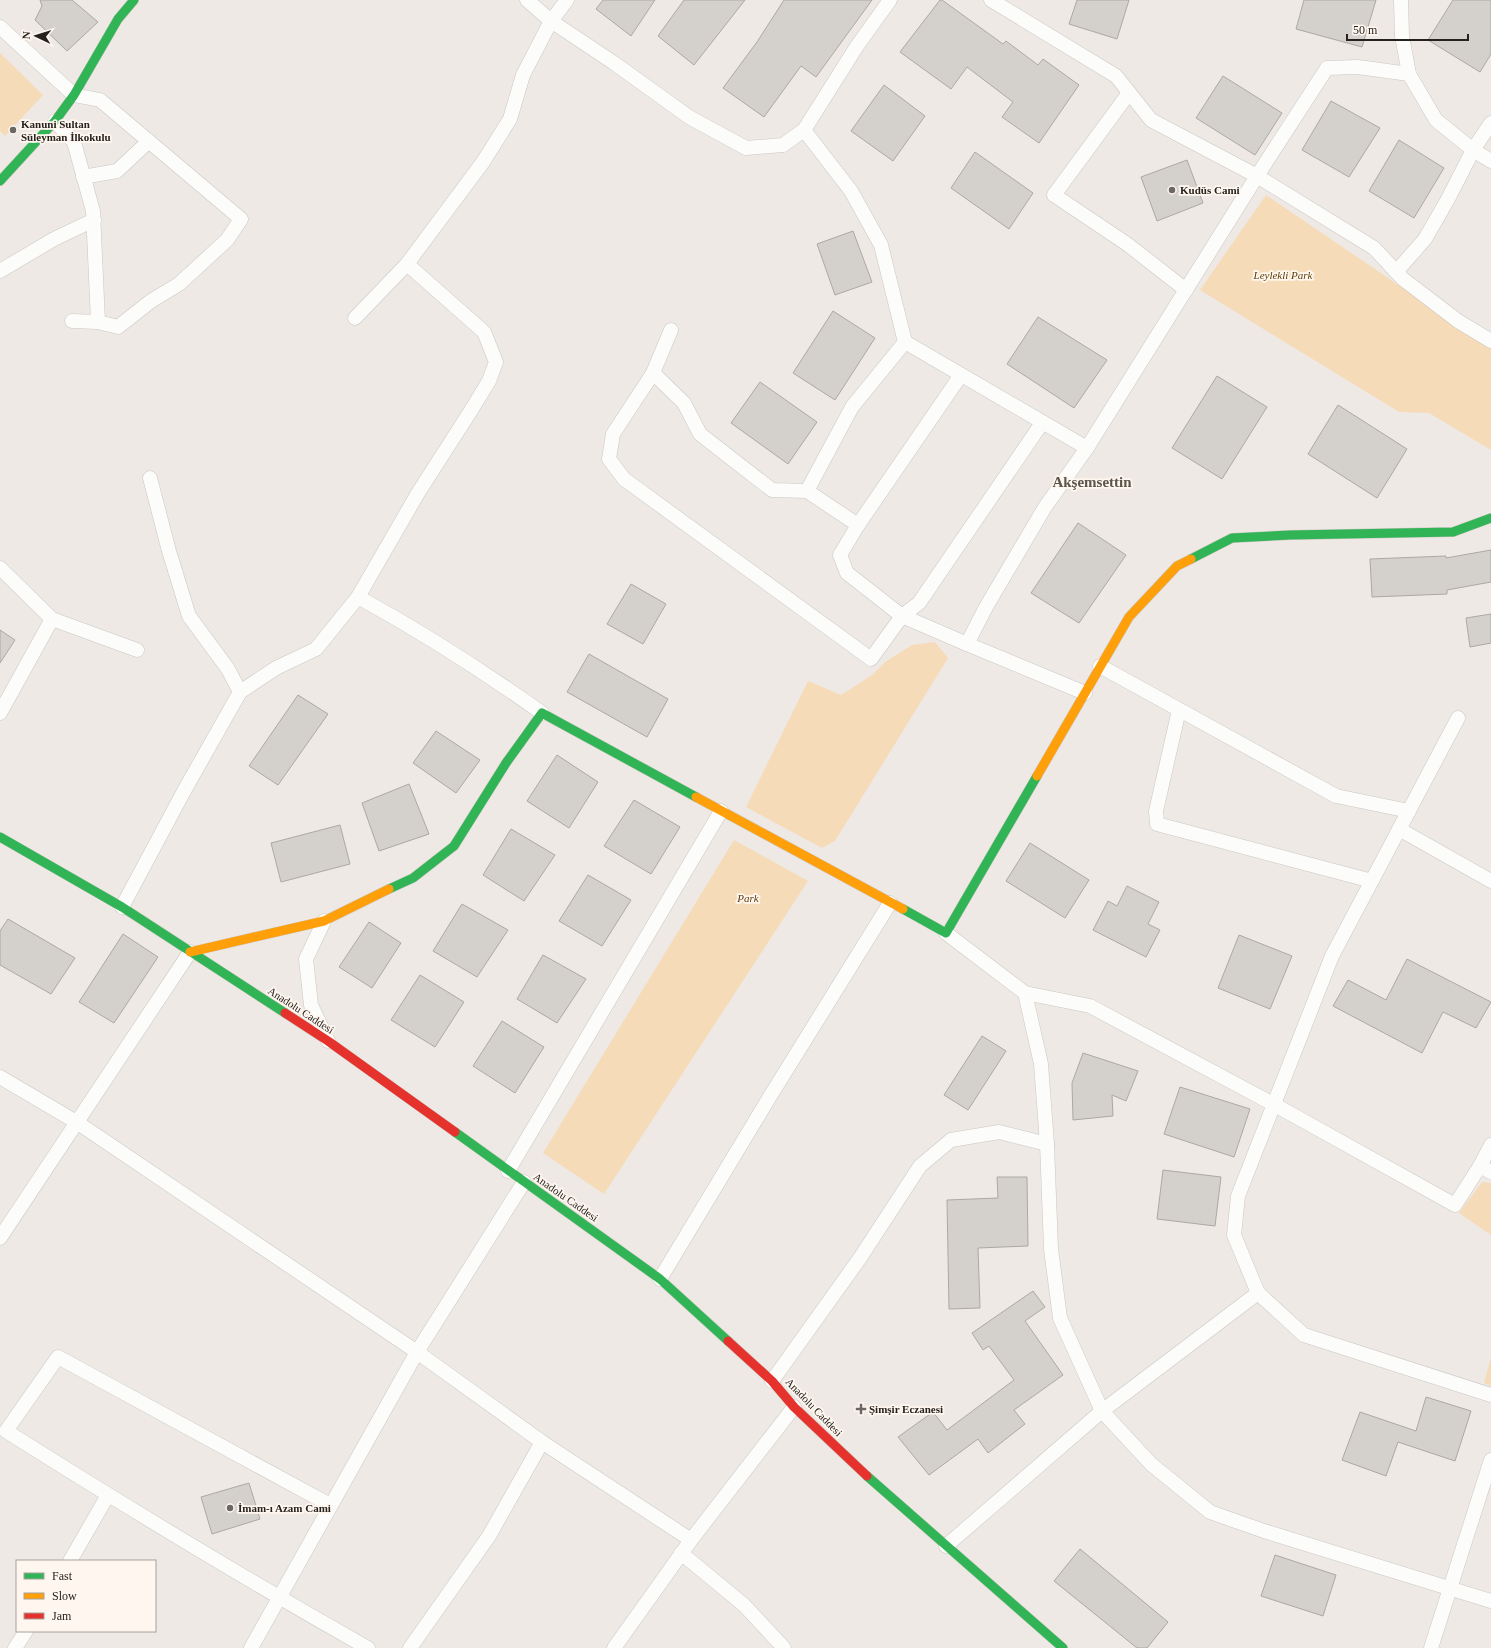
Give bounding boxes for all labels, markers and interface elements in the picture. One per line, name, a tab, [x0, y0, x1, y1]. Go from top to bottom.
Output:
north arrow	[16, 16, 56, 56]
scale bar	[1347, 16, 1468, 42]
text: 50 m	[1353, 23, 1378, 37]
text: N	[20, 31, 32, 40]
place label: Kanuni Sultan Süleyman İlkokulu	[21, 118, 111, 143]
marker: Kanuni Sultan Süleyman İlkokulu	[8, 125, 18, 135]
place label: Kudüs Cami	[1180, 184, 1240, 196]
marker: Kudüs Cami	[1167, 185, 1177, 195]
park label: Leylekli Park	[1253, 269, 1314, 281]
district label: Akşemsettin	[1052, 474, 1132, 490]
park label: Park	[736, 892, 760, 904]
street label: Anadolu Caddesi	[266, 984, 336, 1036]
street label: Anadolu Caddesi	[531, 1170, 601, 1224]
street label: Anadolu Caddesi	[783, 1375, 845, 1439]
place label: Şimşir Eczanesi	[869, 1403, 943, 1415]
marker: Şimşir Eczanesi	[856, 1404, 866, 1414]
place label: İmam-ı Azam Cami	[238, 1502, 331, 1514]
marker: İmam-ı Azam Cami	[225, 1503, 235, 1513]
legend	[16, 1560, 156, 1632]
text: Fast	[52, 1569, 73, 1583]
text: Slow	[52, 1589, 77, 1603]
text: Jam	[52, 1609, 72, 1623]

